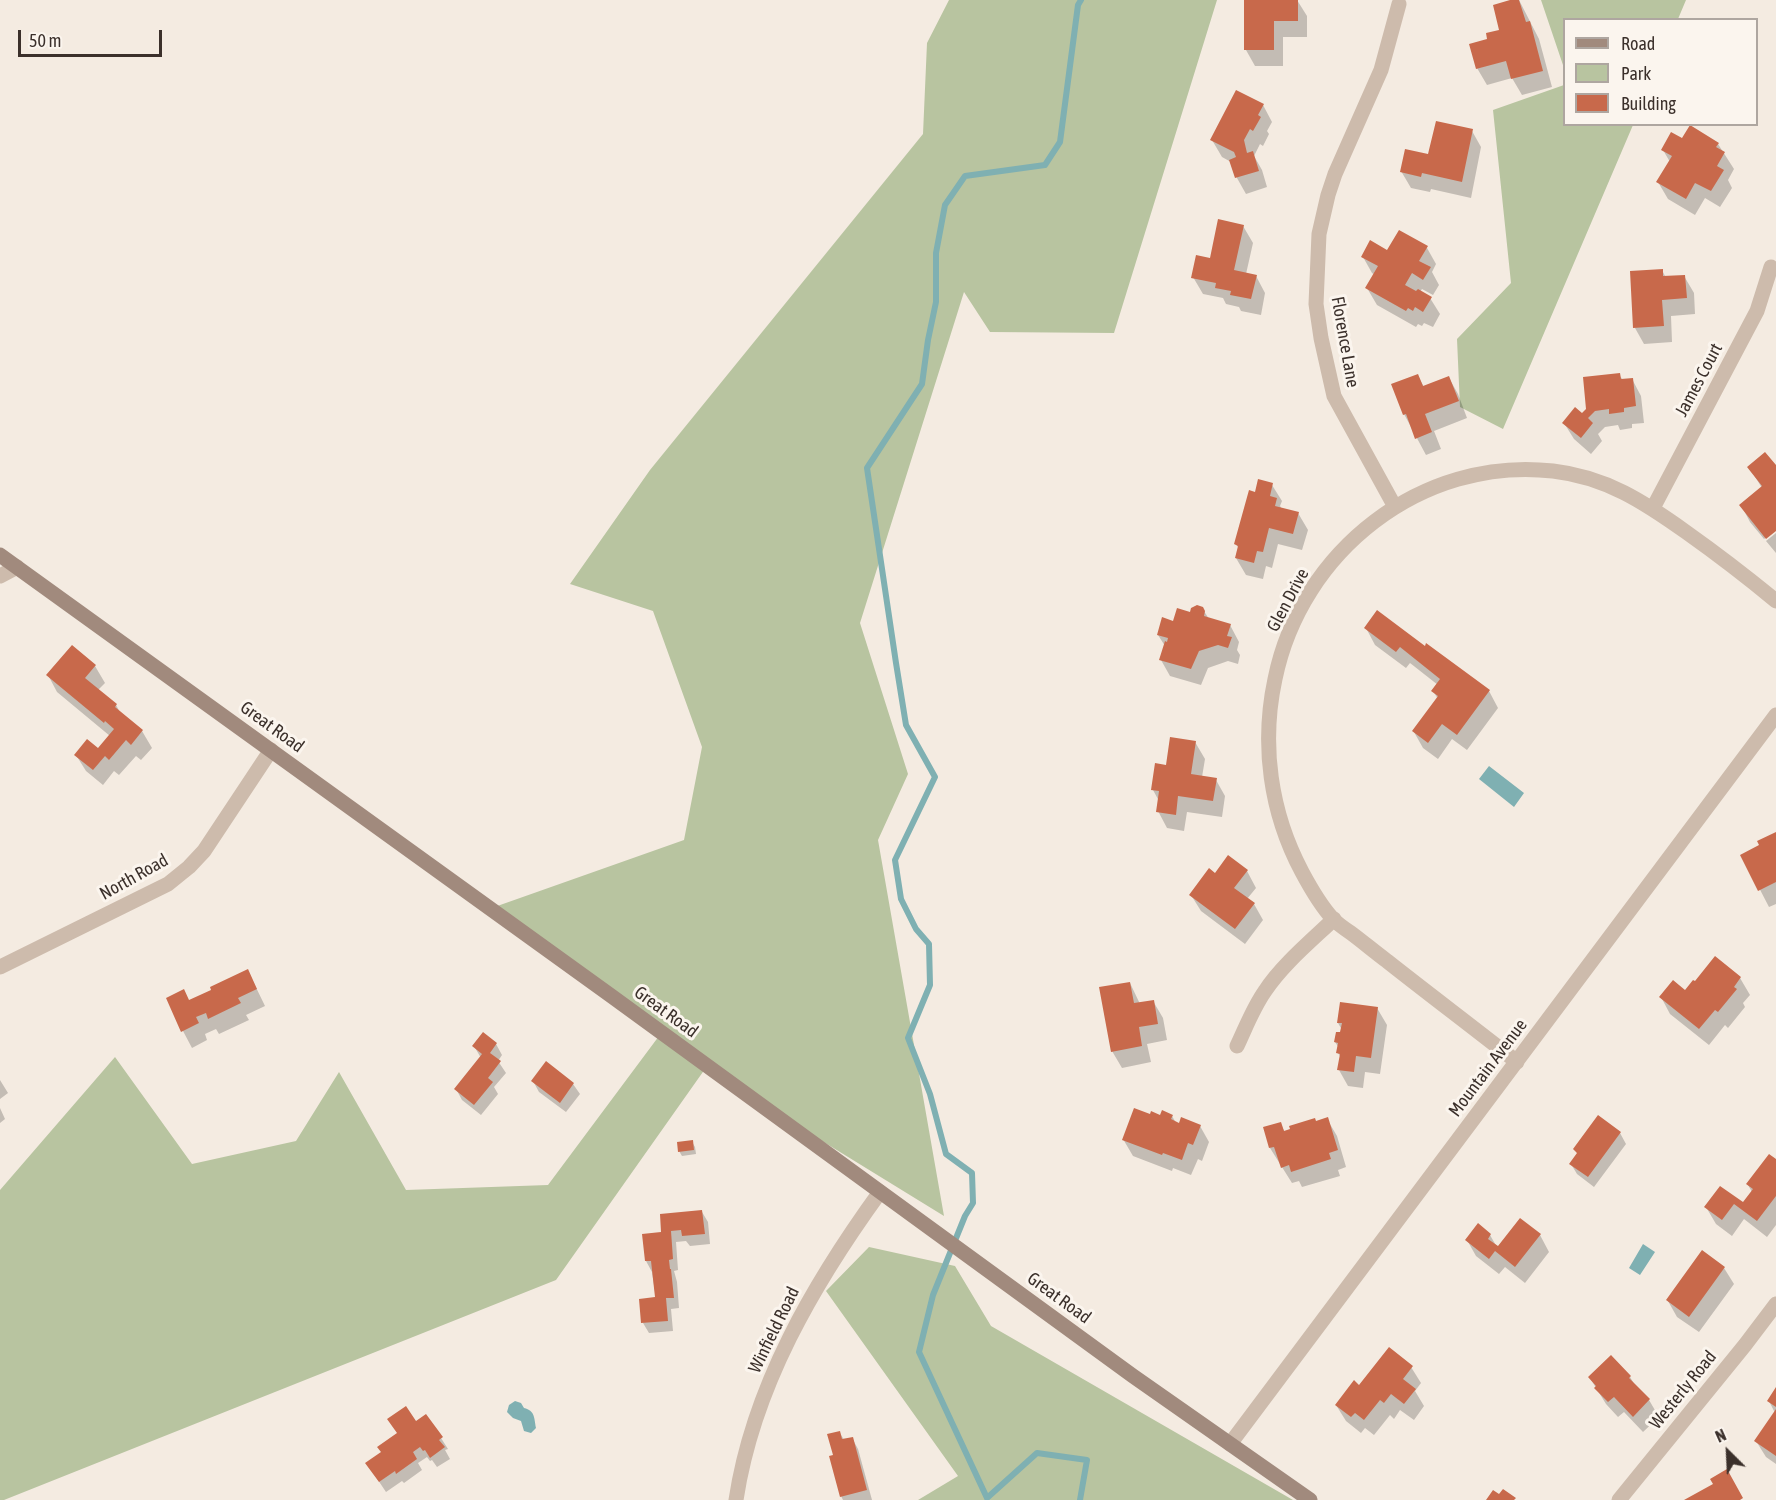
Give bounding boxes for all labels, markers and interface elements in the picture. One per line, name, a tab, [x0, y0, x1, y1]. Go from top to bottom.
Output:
scale bar	[21, 18, 165, 56]
legend	[1563, 18, 1758, 126]
text: 50 m	[29, 30, 61, 51]
text: Road	[1621, 33, 1655, 54]
text: Park	[1621, 63, 1651, 84]
text: Building	[1621, 93, 1676, 114]
street label: Florence Lane	[1326, 295, 1364, 389]
street label: James Court	[1671, 340, 1727, 420]
street label: Glen Drive	[1262, 565, 1314, 635]
street label: Great Road	[236, 697, 308, 757]
street label: North Road	[96, 849, 172, 905]
street label: Great Road	[630, 982, 702, 1042]
street label: Mountain Avenue	[1444, 1015, 1532, 1121]
street label: Great Road	[1023, 1268, 1095, 1328]
street label: Winfield Road	[744, 1283, 804, 1377]
street label: Westerly Road	[1645, 1347, 1721, 1433]
north arrow	[1698, 1422, 1758, 1482]
text: N	[1713, 1425, 1729, 1446]

